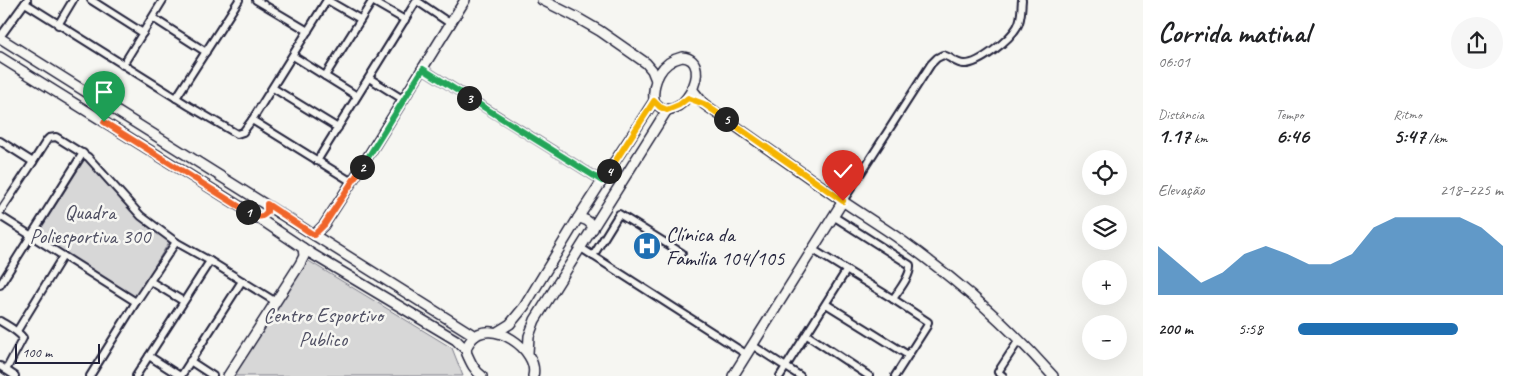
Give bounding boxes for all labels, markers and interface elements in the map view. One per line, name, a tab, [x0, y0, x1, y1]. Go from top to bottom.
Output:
text: Corrida matinal	[1158, 15, 1310, 50]
button: share	[1451, 17, 1503, 69]
text: 06:01	[1158, 52, 1190, 72]
pin	[83, 71, 125, 122]
icon: arrive	[90, 78, 118, 106]
pin: 3	[456, 86, 482, 110]
text: 3	[466, 90, 473, 107]
pin: 5	[714, 106, 738, 132]
text: Distância	[1158, 106, 1204, 123]
text: Tempo	[1276, 106, 1303, 123]
text: Ritmo	[1393, 106, 1422, 123]
text: 5	[723, 111, 730, 128]
text: 1.17	[1158, 123, 1190, 149]
text: 6:46	[1276, 123, 1309, 149]
text: 5:47	[1393, 123, 1425, 149]
text: km	[1190, 130, 1208, 147]
text: /km	[1425, 130, 1447, 147]
pin	[822, 150, 864, 201]
map controls	[1082, 150, 1127, 360]
button: locate	[1082, 150, 1127, 195]
pin: 2	[350, 154, 374, 180]
icon: check	[829, 157, 857, 185]
pin: 4	[596, 158, 622, 184]
text: 2	[359, 159, 366, 176]
text: 4	[606, 163, 613, 180]
text: Elevação	[1158, 180, 1204, 200]
text: 218–225 m	[1440, 180, 1503, 200]
park label: Quadra Poliesportiva 300	[30, 199, 152, 249]
pin: 1	[236, 200, 260, 224]
text: 1	[245, 204, 252, 221]
button: layers	[1082, 205, 1127, 250]
place label: Clínica da Família 104/105	[666, 221, 786, 271]
hospital icon: Clínica da Família 104/105	[632, 231, 662, 261]
button: +	[1082, 260, 1127, 305]
park label: Centro Esportivo Publico	[263, 302, 385, 352]
button: −	[1082, 315, 1127, 360]
text: 200 m	[1158, 319, 1193, 339]
text: 5:58	[1238, 319, 1263, 339]
scale bar	[15, 341, 100, 364]
text: 100 m	[22, 344, 52, 361]

